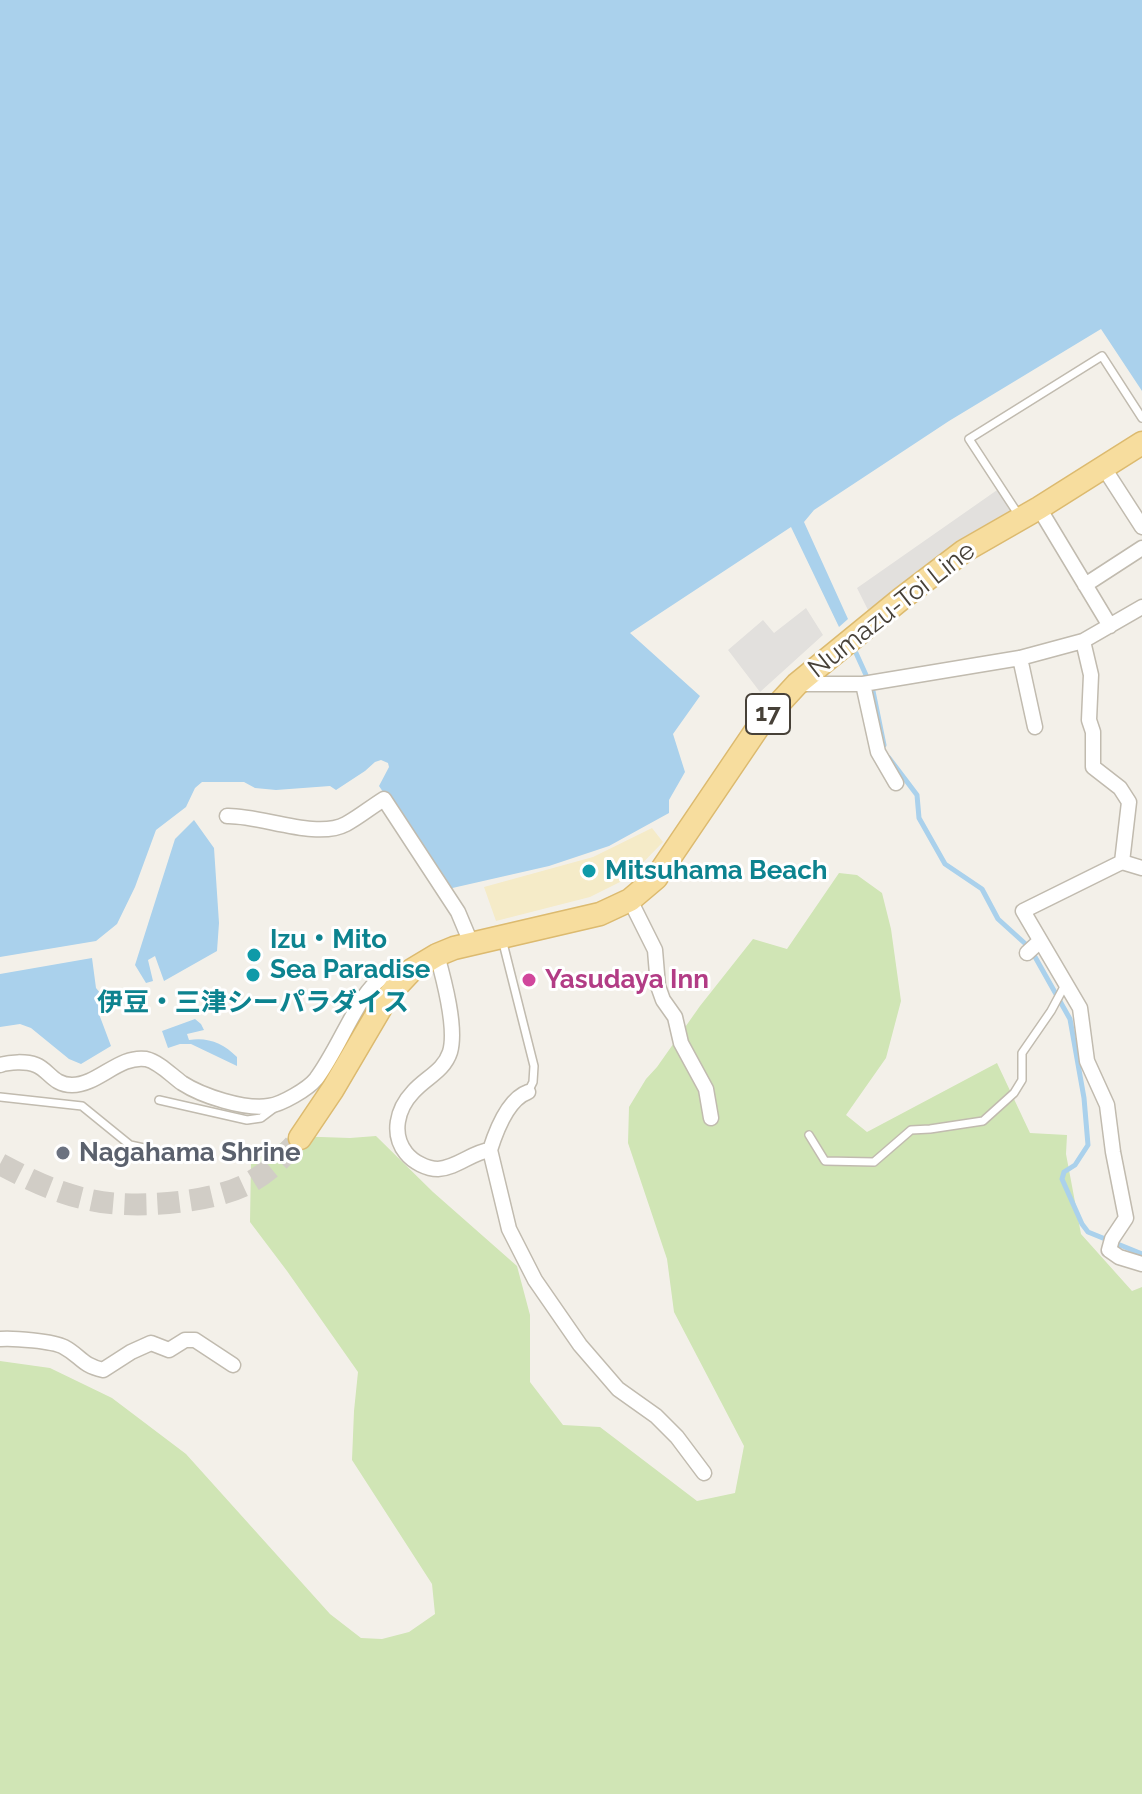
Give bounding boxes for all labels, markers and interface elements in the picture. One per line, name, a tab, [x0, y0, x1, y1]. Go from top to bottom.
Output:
street label: Numazu-Toi Line	[802, 535, 982, 685]
road number: 17	[746, 694, 790, 734]
place label: Mitsuhama Beach	[605, 855, 828, 887]
marker: Mitsuhama Beach	[580, 862, 598, 880]
place label: Izu・Mito Sea Paradise	[270, 924, 430, 986]
marker: Izu・Mito Sea Paradise	[245, 946, 263, 964]
place label: Yasudaya Inn	[545, 964, 709, 996]
marker: 伊豆・三津シーパラダイス	[244, 966, 262, 984]
marker: Yasudaya Inn	[520, 971, 538, 989]
place label: 伊豆・三津シーパラダイス	[97, 987, 409, 1019]
place label: Nagahama Shrine	[79, 1137, 301, 1169]
marker: Nagahama Shrine	[54, 1144, 72, 1162]

